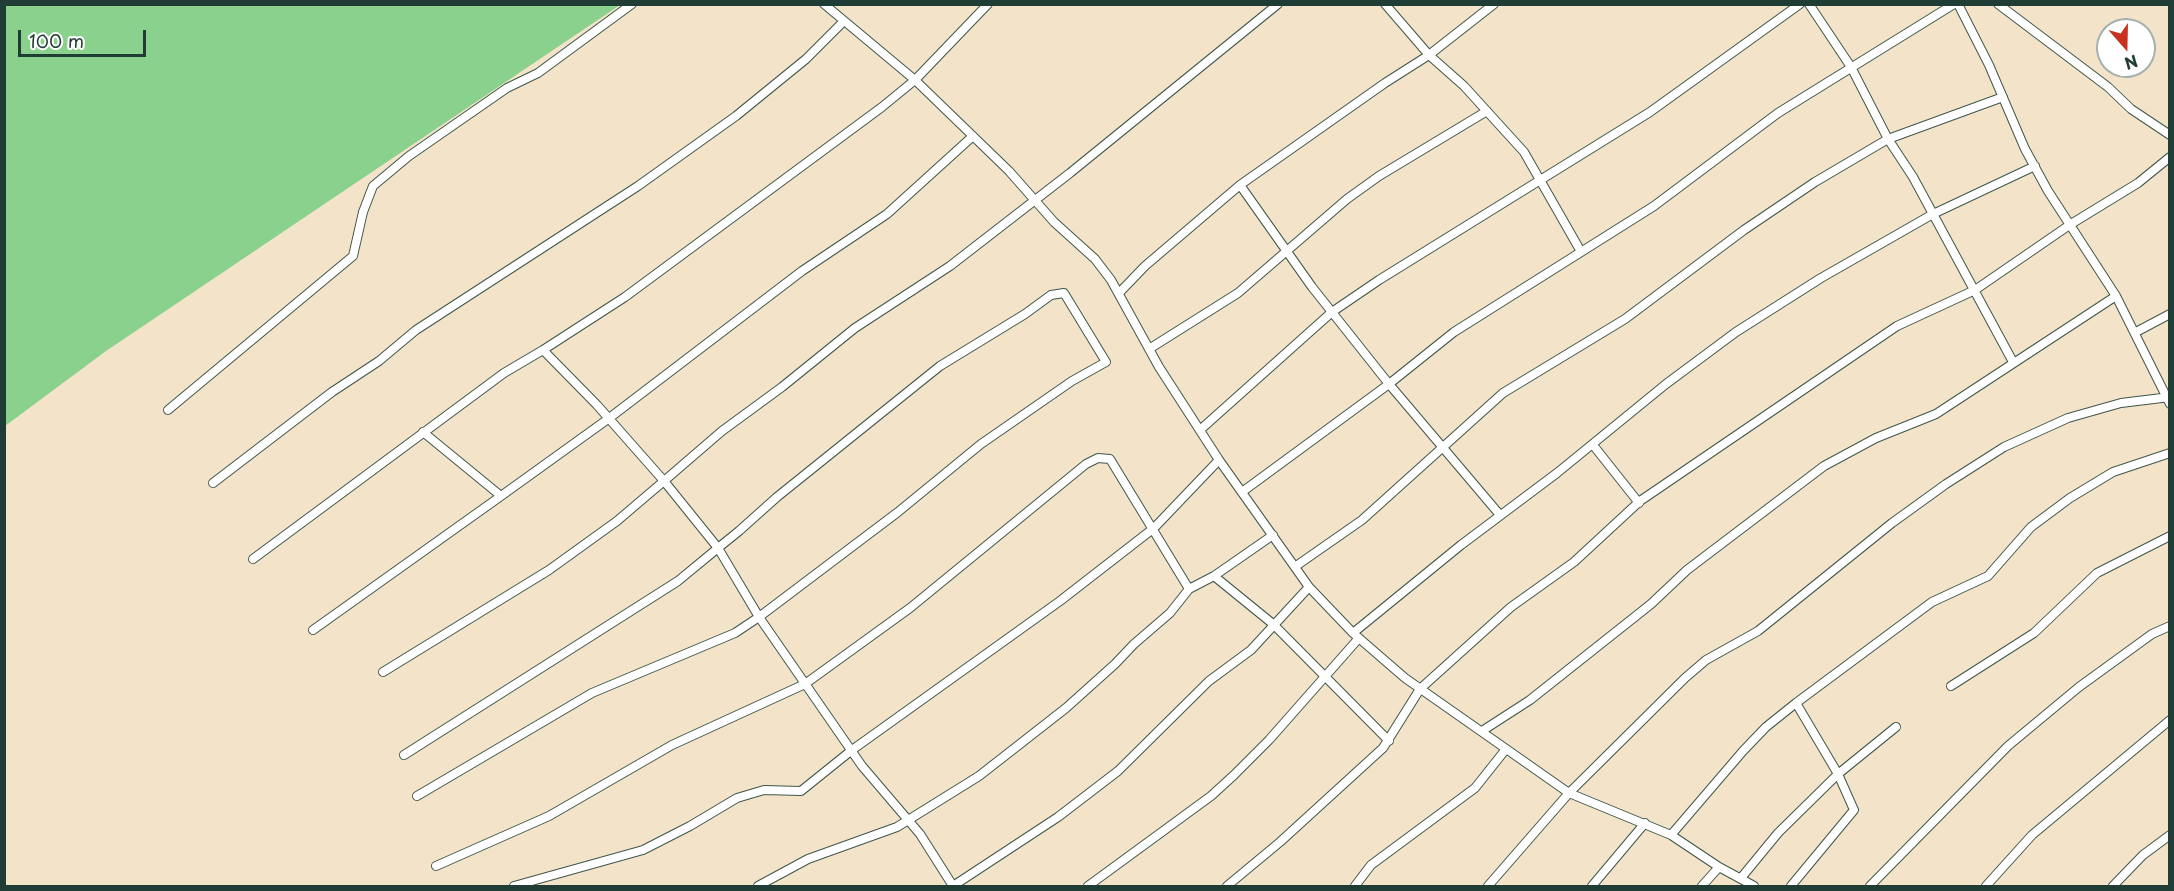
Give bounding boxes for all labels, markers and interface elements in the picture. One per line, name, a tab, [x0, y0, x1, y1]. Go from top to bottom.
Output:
scale bar	[21, 18, 148, 56]
north arrow	[2096, 18, 2156, 78]
text: 100 m	[29, 27, 84, 54]
text: N	[2121, 50, 2142, 76]

